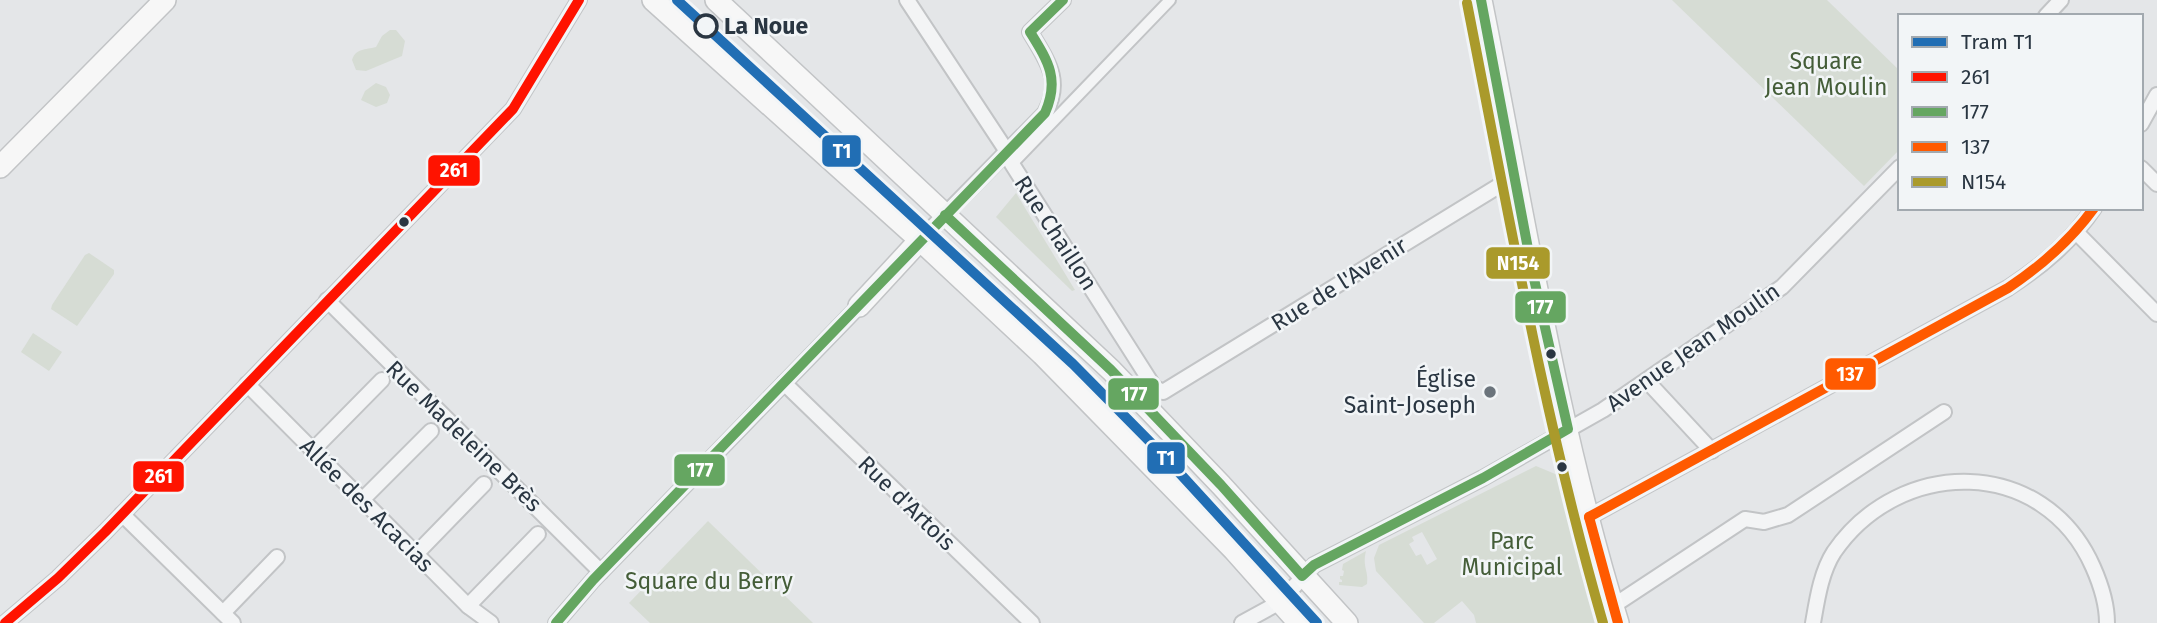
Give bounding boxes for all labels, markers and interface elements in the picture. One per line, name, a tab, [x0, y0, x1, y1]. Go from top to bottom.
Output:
place label: La Noue	[724, 12, 808, 40]
marker: La Noue	[694, 14, 718, 38]
legend	[1898, 14, 2143, 210]
text: Tram T1	[1961, 29, 2033, 55]
park label: Square Jean Moulin	[1765, 47, 1887, 101]
text: 261	[1961, 64, 1991, 90]
text: 177	[1961, 99, 1989, 125]
line badge: T1	[821, 134, 862, 168]
text: 137	[1961, 134, 1990, 160]
text: T1	[833, 140, 851, 163]
line badge: 261	[427, 154, 481, 187]
text: 261	[440, 159, 468, 182]
text: N154	[1961, 169, 2006, 195]
street label: Rue Chaillon	[1008, 170, 1104, 296]
unlabelled marker	[397, 215, 411, 229]
street label: Rue de l'Avenir	[1266, 231, 1412, 337]
line badge: N154	[1485, 246, 1551, 280]
text: N154	[1497, 252, 1539, 275]
street label: Avenue Jean Moulin	[1601, 277, 1785, 417]
line badge: 177	[1514, 290, 1567, 324]
text: 177	[1527, 296, 1553, 319]
unlabelled marker	[1544, 347, 1558, 361]
street label: Rue Madeleine Brès	[380, 354, 548, 518]
line badge: 137	[1824, 357, 1877, 391]
text: 137	[1836, 363, 1864, 386]
place label: Église Saint-Joseph	[1344, 364, 1476, 419]
line badge: 177	[1107, 377, 1160, 411]
text: 177	[1121, 383, 1147, 406]
marker: Église Saint-Joseph	[1482, 384, 1498, 400]
street label: Allée des Acacias	[294, 432, 440, 578]
line badge: T1	[1146, 441, 1186, 475]
text: T1	[1157, 447, 1175, 470]
street label: Rue d'Artois	[852, 450, 962, 556]
line badge: 177	[673, 453, 726, 487]
text: 177	[687, 459, 713, 482]
line badge: 261	[132, 460, 185, 493]
unlabelled marker	[1555, 460, 1569, 474]
text: 261	[145, 465, 173, 488]
park label: Parc Municipal	[1461, 527, 1563, 581]
park label: Square du Berry	[625, 567, 794, 595]

